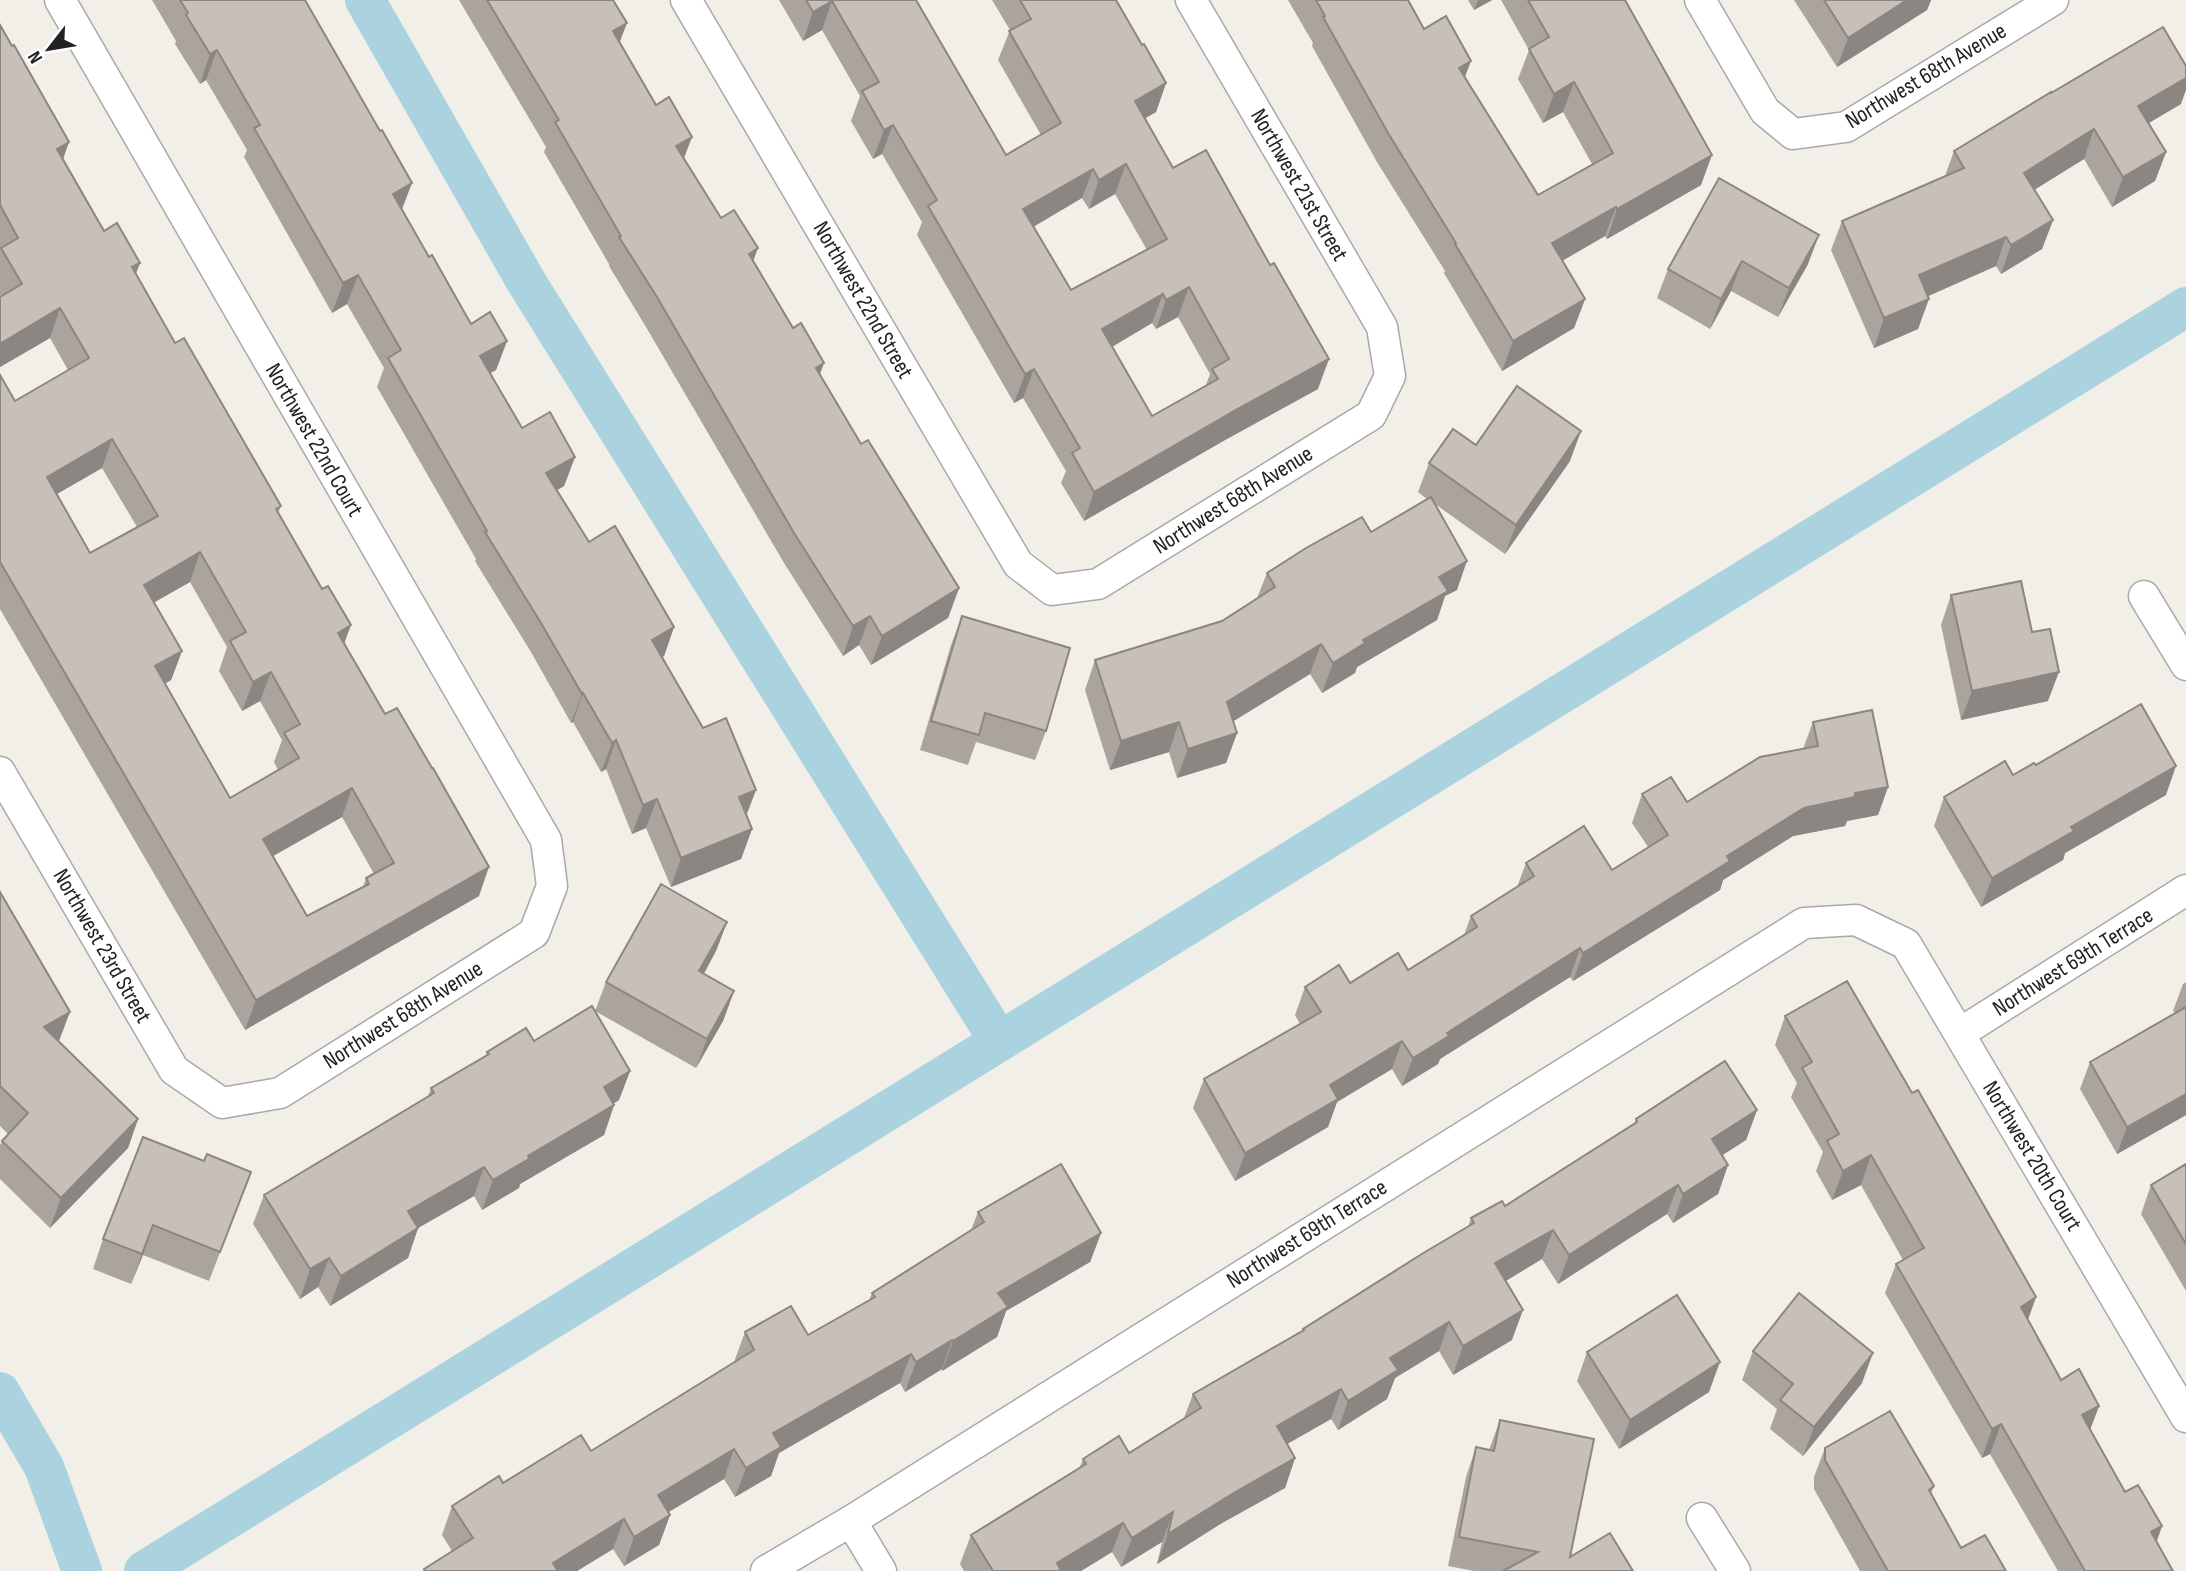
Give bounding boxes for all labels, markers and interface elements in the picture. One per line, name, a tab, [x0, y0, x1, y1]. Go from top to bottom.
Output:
north arrow	[14, 14, 84, 84]
street label: Northwest 68th Avenue	[1840, 17, 2012, 135]
text: N	[23, 47, 48, 67]
street label: Northwest 21st Street	[1244, 104, 1354, 266]
street label: Northwest 22nd Street	[807, 217, 919, 383]
street label: Northwest 22nd Court	[259, 359, 369, 521]
street label: Northwest 68th Avenue	[1148, 440, 1318, 560]
street label: Northwest 23rd Street	[47, 864, 157, 1028]
street label: Northwest 69th Terrace	[1988, 901, 2158, 1023]
street label: Northwest 68th Avenue	[318, 955, 488, 1075]
street label: Northwest 20th Court	[1976, 1076, 2088, 1236]
street label: Northwest 69th Terrace	[1222, 1173, 1392, 1295]

